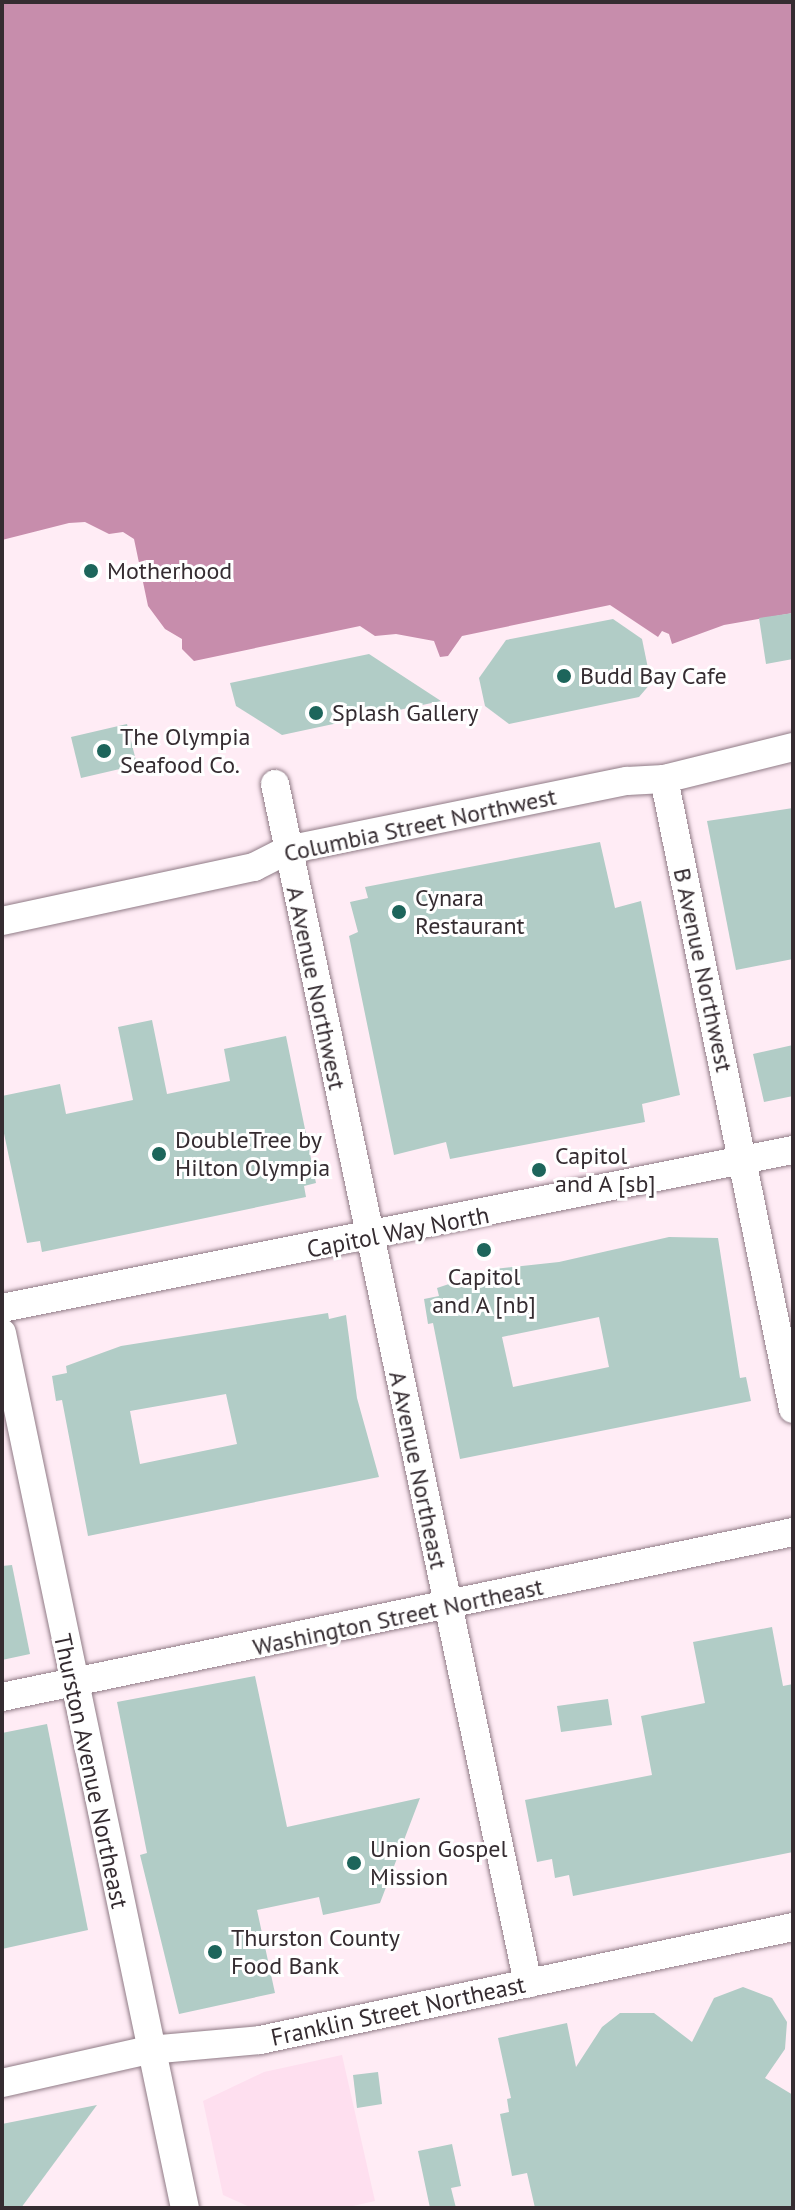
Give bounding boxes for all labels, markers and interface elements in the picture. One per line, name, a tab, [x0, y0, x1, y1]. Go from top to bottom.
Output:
place label: Motherhood	[107, 557, 232, 585]
marker: Motherhood	[82, 562, 100, 580]
place label: Budd Bay Cafe	[580, 662, 727, 690]
marker: Budd Bay Cafe	[555, 667, 573, 685]
place label: Splash Gallery	[332, 699, 478, 727]
marker: Splash Gallery	[307, 704, 325, 722]
place label: The Olympia Seafood Co.	[120, 723, 250, 779]
marker: The Olympia Seafood Co.	[95, 742, 113, 760]
street label: Columbia Street Northwest	[281, 782, 559, 868]
street label: B Avenue Northwest	[667, 865, 739, 1075]
street label: A Avenue Northwest	[280, 883, 352, 1093]
place label: Cynara Restaurant	[415, 884, 525, 940]
marker: Cynara Restaurant	[390, 903, 408, 921]
place label: DoubleTree by Hilton Olympia	[175, 1126, 330, 1182]
place label: Capitol and A [sb]	[555, 1142, 657, 1198]
marker: DoubleTree by Hilton Olympia	[150, 1145, 168, 1163]
marker: Capitol and A [sb]	[530, 1161, 548, 1179]
street label: Capitol Way North	[304, 1200, 492, 1264]
marker: Capitol and A [nb]	[475, 1241, 493, 1259]
place label: Capitol and A [nb]	[431, 1263, 537, 1319]
street label: A Avenue Northeast	[383, 1368, 453, 1572]
street label: Washington Street Northeast	[250, 1572, 546, 1662]
street label: Thurston Avenue Northeast	[48, 1631, 134, 1911]
place label: Union Gospel Mission	[370, 1835, 507, 1891]
marker: Union Gospel Mission	[345, 1854, 363, 1872]
place label: Thurston County Food Bank	[231, 1924, 400, 1980]
marker: Thurston County Food Bank	[206, 1943, 224, 1961]
street label: Franklin Street Northeast	[268, 1970, 528, 2052]

